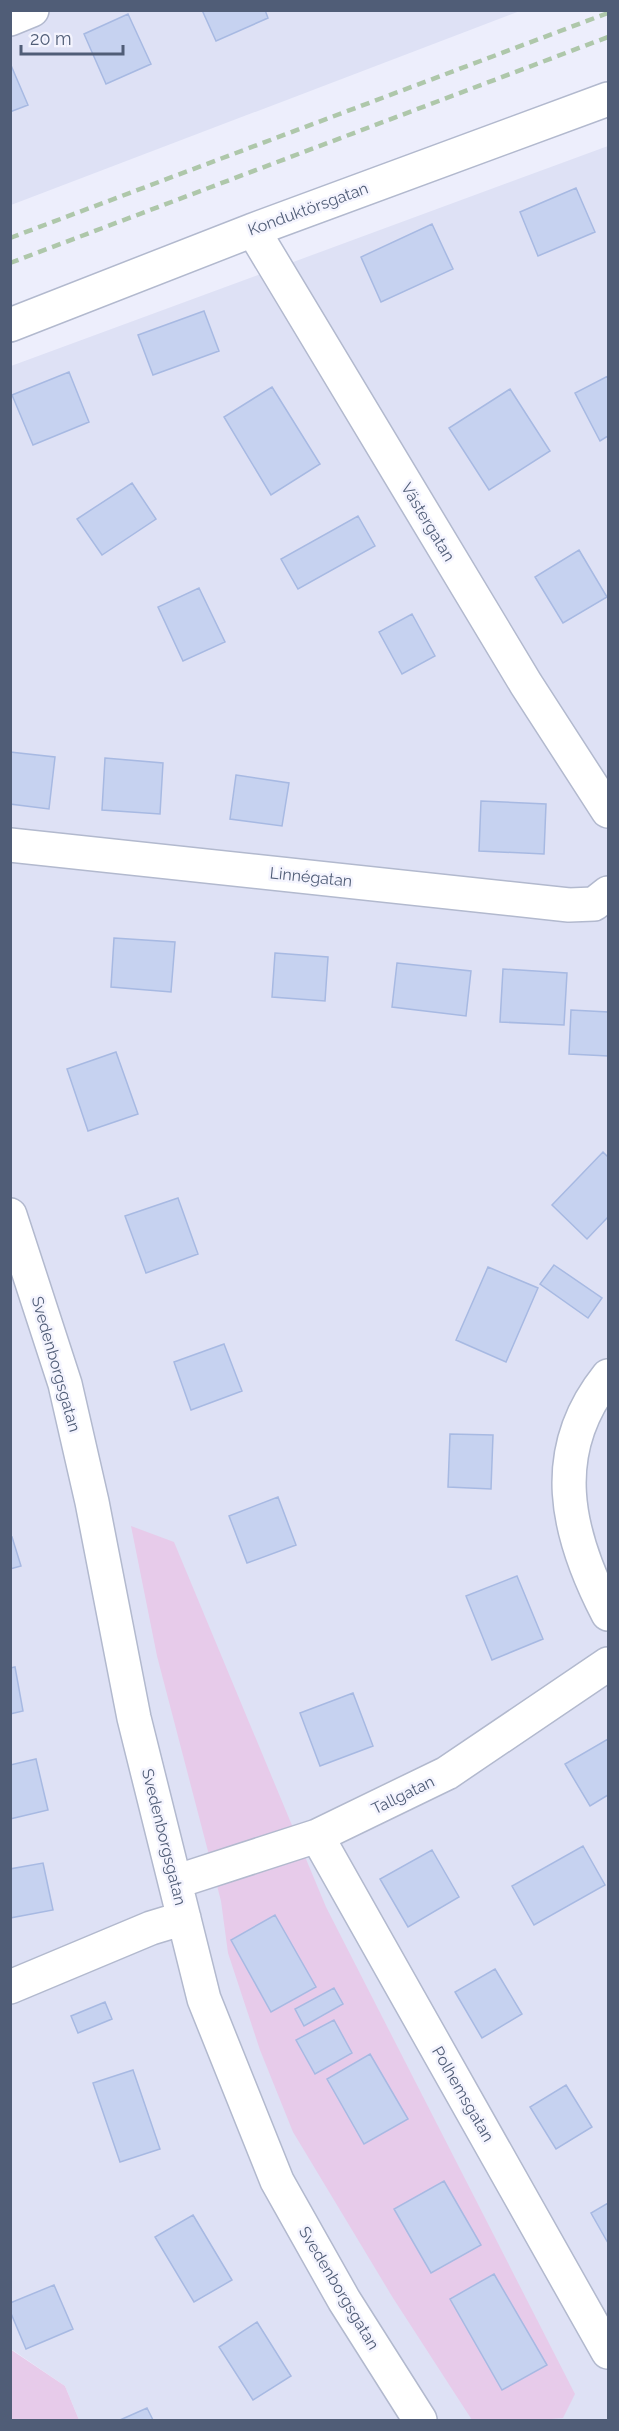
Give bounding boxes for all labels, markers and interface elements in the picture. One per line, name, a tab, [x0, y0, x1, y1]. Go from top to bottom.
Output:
scale bar	[21, 18, 123, 56]
text: 20 m	[30, 28, 72, 49]
street label: Konduktörsgatan	[245, 178, 371, 240]
street label: Västergatan	[397, 479, 459, 565]
street label: Linnégatan	[269, 863, 353, 891]
street label: Svedenborgsgatan	[28, 1294, 84, 1434]
street label: Svedenborgsgatan	[138, 1767, 190, 1907]
street label: Tallgatan	[369, 1772, 437, 1818]
street label: Polhemsgatan	[428, 2043, 498, 2145]
street label: Svedenborgsgatan	[295, 2223, 383, 2353]

